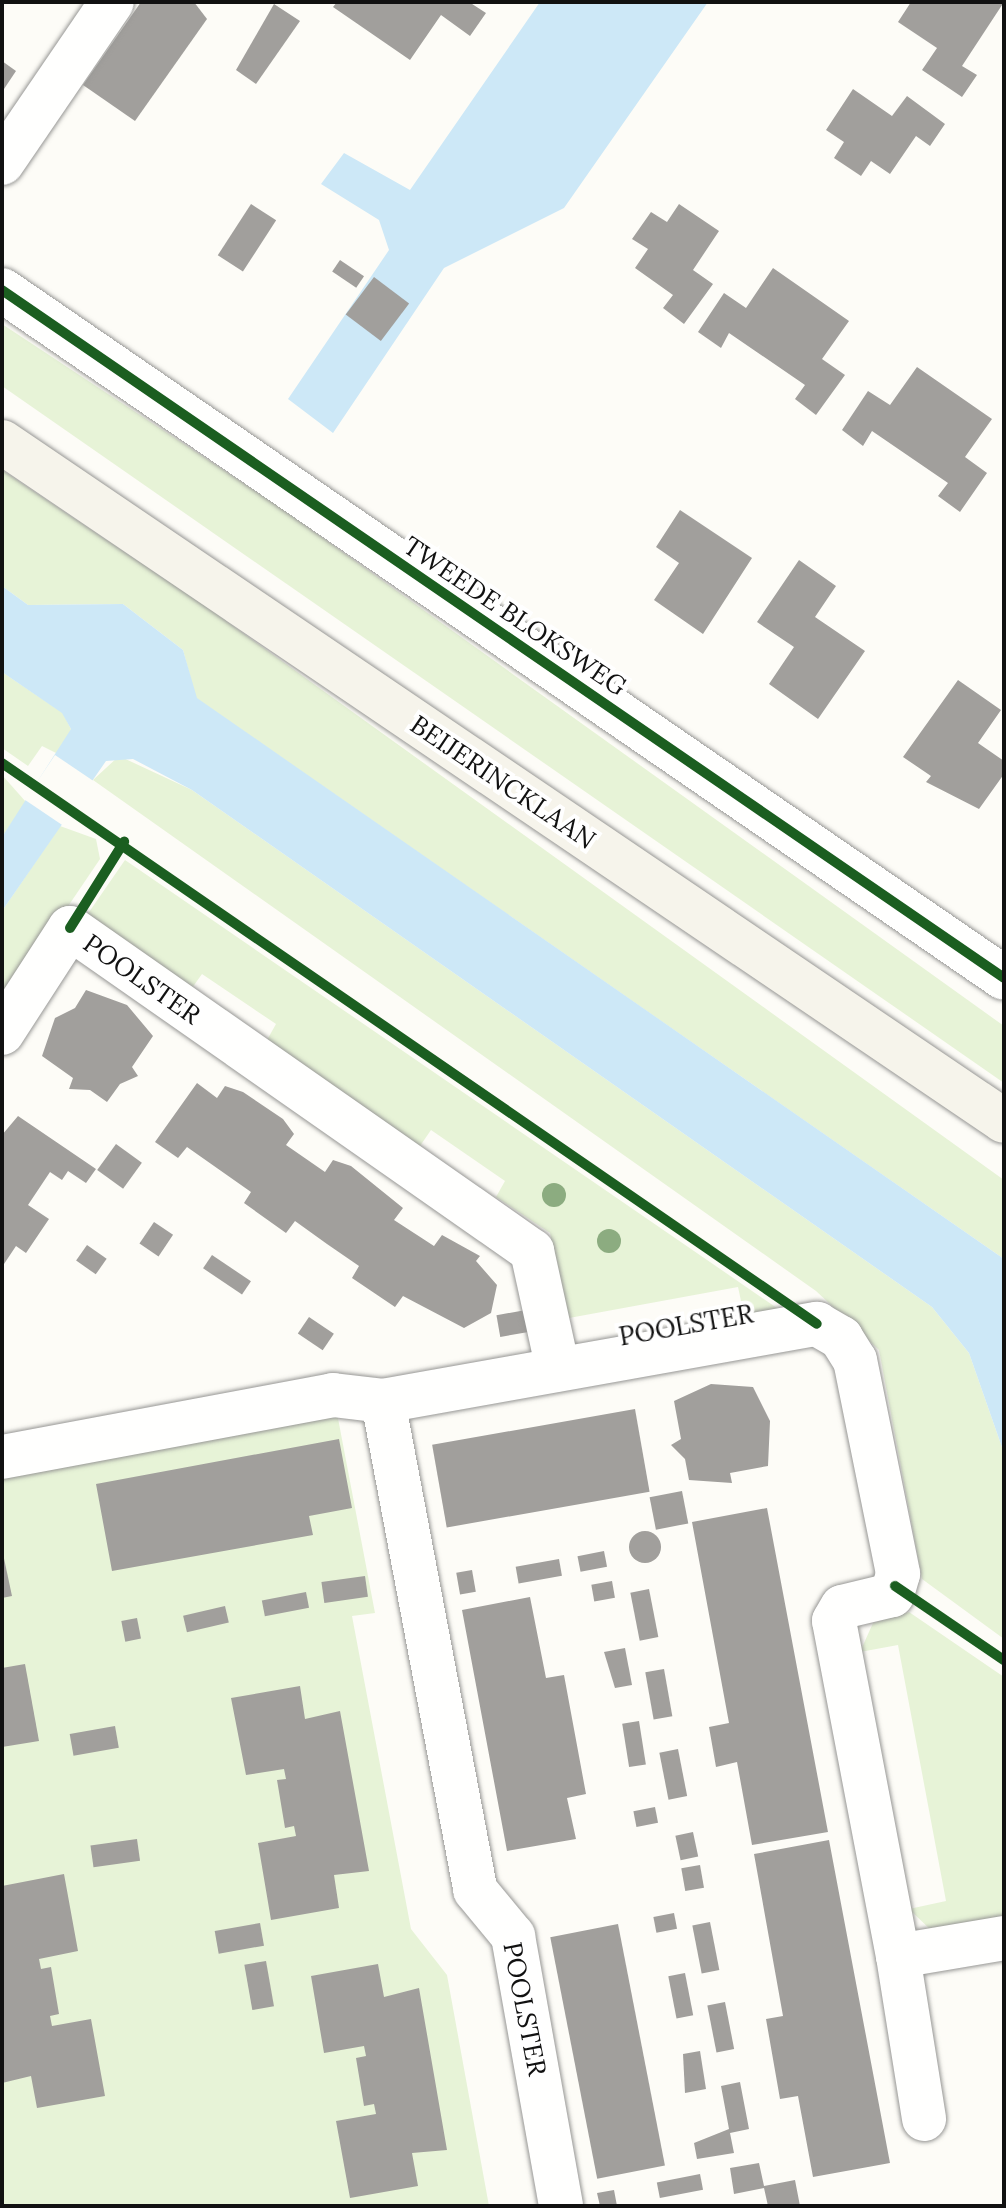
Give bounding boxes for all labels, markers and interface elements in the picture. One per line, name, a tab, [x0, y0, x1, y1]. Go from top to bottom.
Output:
street label: TWEEDE BLOKSWEG	[398, 530, 632, 702]
street label: BEIJERINCKLAAN	[405, 709, 601, 855]
street label: POOLSTER	[77, 927, 207, 1031]
street label: POOLSTER	[616, 1298, 756, 1352]
street label: POOLSTER	[497, 1939, 553, 2079]

